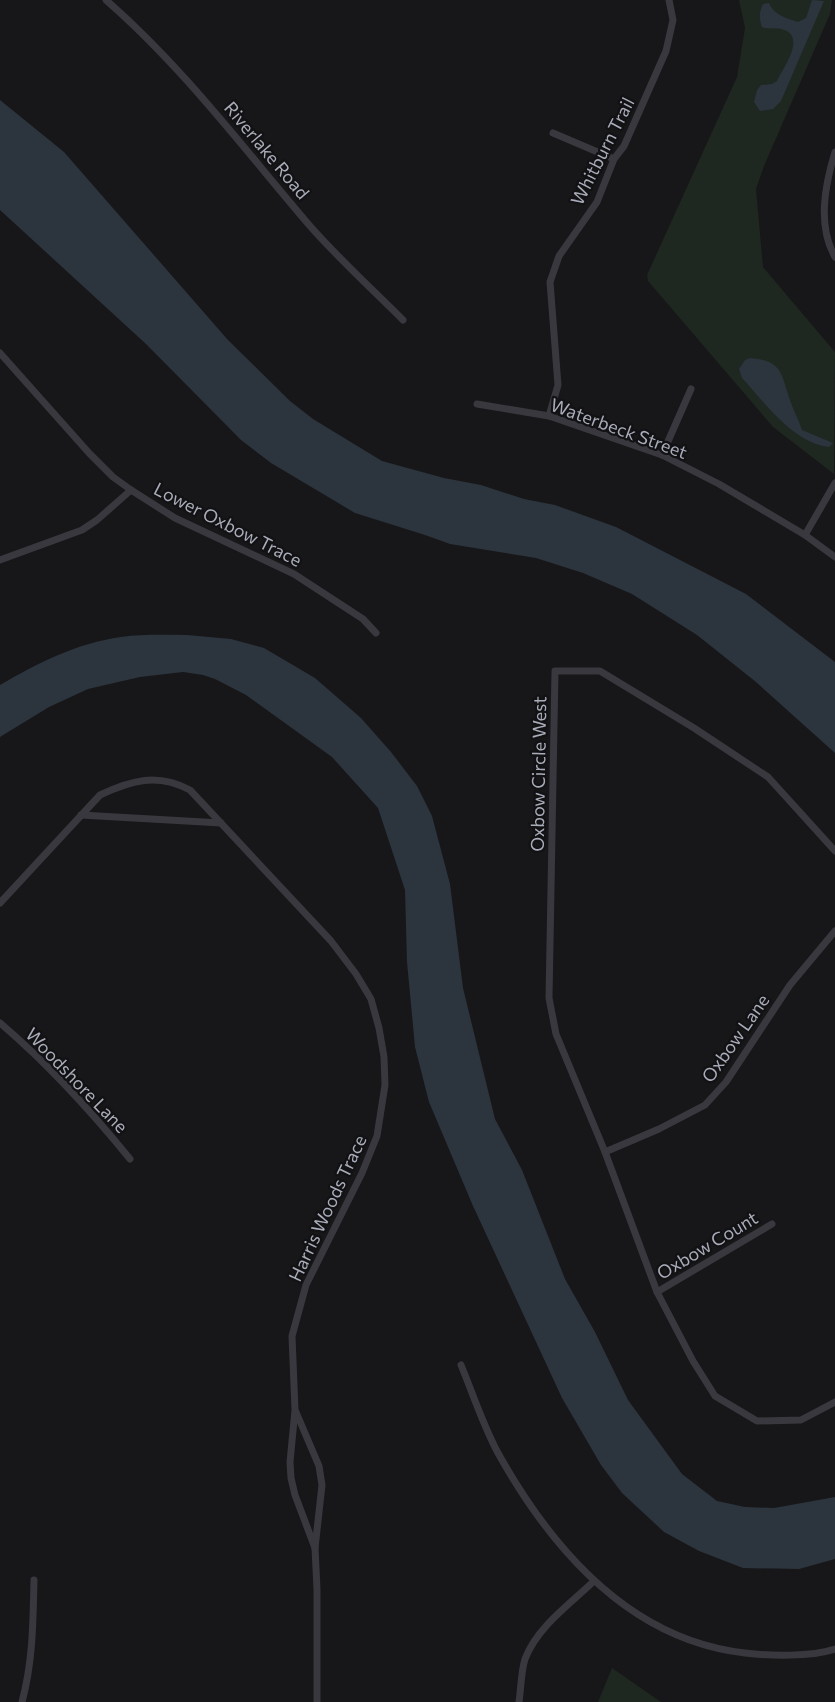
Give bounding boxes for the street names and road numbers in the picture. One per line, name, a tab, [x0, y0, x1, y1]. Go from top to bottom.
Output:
street label: Whitburn Trail	[565, 93, 639, 209]
street label: Riverlake Road	[220, 97, 314, 203]
street label: Waterbeck Street	[548, 393, 690, 463]
street label: Lower Oxbow Trace	[150, 477, 306, 571]
street label: Oxbow Circle West	[526, 696, 550, 852]
street label: Oxbow Lane	[697, 990, 773, 1086]
street label: Woodshore Lane	[21, 1023, 133, 1137]
street label: Harris Woods Trace	[283, 1131, 371, 1285]
street label: Oxbow Count	[653, 1206, 761, 1284]

